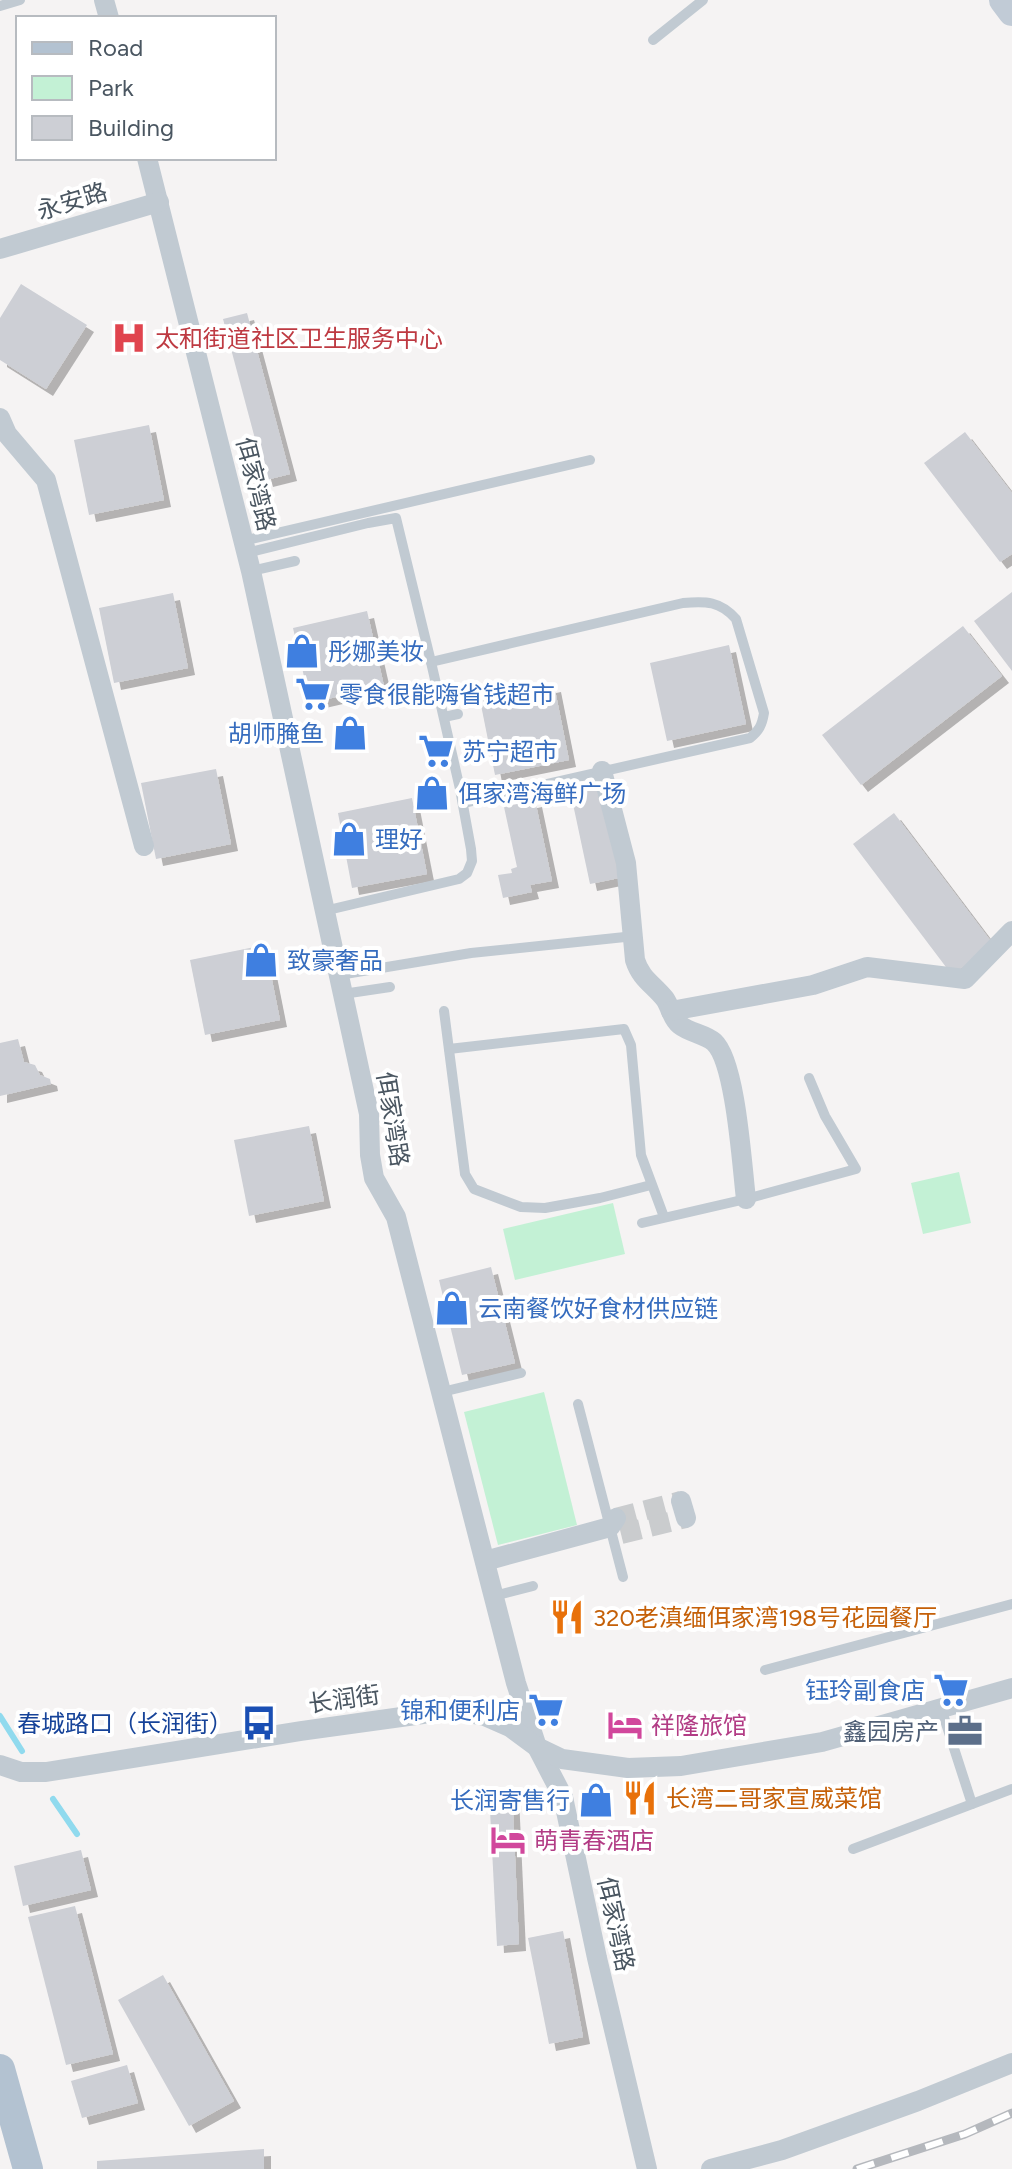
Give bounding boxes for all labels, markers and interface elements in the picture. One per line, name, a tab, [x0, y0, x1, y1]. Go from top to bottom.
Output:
legend	[16, 16, 276, 160]
text: Road	[88, 33, 143, 62]
text: Park	[88, 73, 134, 102]
text: Building	[88, 113, 174, 142]
street label: 永安路	[33, 177, 111, 225]
hospital icon: 太和街道社区卫生服务中心	[110, 319, 148, 357]
place label: 太和街道社区卫生服务中心	[155, 324, 443, 353]
street label: 佴家湾路	[230, 434, 282, 534]
shop icon: 彤娜美妆	[283, 632, 321, 670]
place label: 彤娜美妆	[328, 637, 424, 666]
supermarket icon: 零食很能嗨省钱超市	[294, 675, 332, 713]
place label: 零食很能嗨省钱超市	[339, 680, 555, 709]
shop icon: 胡师腌鱼	[331, 714, 369, 752]
place label: 胡师腌鱼	[228, 719, 324, 748]
supermarket icon: 苏宁超市	[417, 732, 455, 770]
place label: 苏宁超市	[462, 737, 558, 766]
shop icon: 佴家湾海鲜广场	[413, 774, 451, 812]
place label: 佴家湾海鲜广场	[458, 779, 626, 808]
shop icon: 理好	[330, 820, 368, 858]
place label: 理好	[375, 825, 423, 854]
shop icon: 致豪奢品	[242, 941, 280, 979]
place label: 致豪奢品	[287, 946, 383, 975]
street label: 佴家湾路	[371, 1069, 415, 1169]
shop icon: 云南餐饮好食材供应链	[433, 1289, 471, 1327]
place label: 云南餐饮好食材供应链	[478, 1294, 718, 1323]
restaurant icon: 320老滇缅佴家湾198号花园餐厅	[548, 1598, 586, 1636]
place label: 320老滇缅佴家湾198号花园餐厅	[593, 1603, 937, 1632]
supermarket icon: 钰玲副食店	[932, 1671, 970, 1709]
place label: 钰玲副食店	[805, 1676, 925, 1705]
street label: 长润街	[306, 1680, 382, 1718]
supermarket icon: 锦和便利店	[527, 1691, 565, 1729]
place label: 锦和便利店	[400, 1696, 520, 1725]
bus stop icon: 春城路口（长润街）	[240, 1704, 278, 1742]
hotel icon: 祥隆旅馆	[606, 1706, 644, 1744]
place label: 春城路口（长润街）	[17, 1709, 233, 1738]
place label: 祥隆旅馆	[651, 1711, 747, 1740]
office icon: 鑫园房产	[946, 1712, 984, 1750]
place label: 鑫园房产	[843, 1717, 939, 1746]
restaurant icon: 长湾二哥家宣威菜馆	[621, 1779, 659, 1817]
shop icon: 长润寄售行	[577, 1781, 615, 1819]
place label: 长湾二哥家宣威菜馆	[666, 1784, 882, 1813]
place label: 长润寄售行	[450, 1786, 570, 1815]
hotel icon: 萌青春酒店	[489, 1821, 527, 1859]
place label: 萌青春酒店	[534, 1826, 654, 1855]
street label: 佴家湾路	[592, 1874, 640, 1974]

